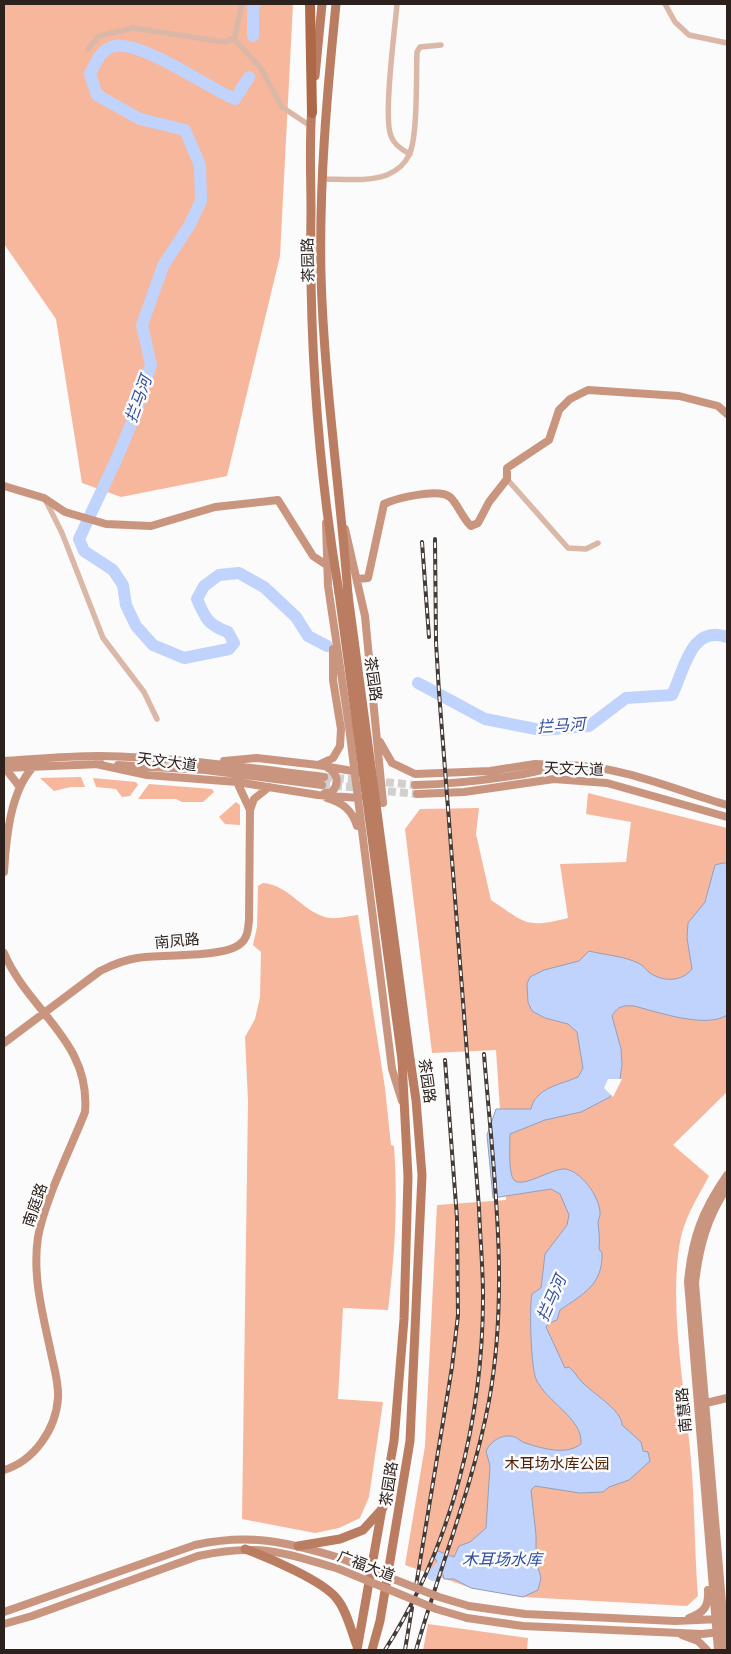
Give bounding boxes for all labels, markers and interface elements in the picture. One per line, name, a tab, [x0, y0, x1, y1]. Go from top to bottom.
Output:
street label: 茶园路	[297, 237, 317, 283]
water label: 拦马河	[119, 370, 158, 425]
street label: 茶园路	[361, 655, 387, 703]
water label: 拦马河	[536, 712, 589, 738]
street label: 天文大道	[136, 747, 198, 775]
street label: 天文大道	[544, 757, 604, 779]
street label: 南凤路	[154, 928, 200, 952]
street label: 茶园路	[415, 1057, 441, 1105]
street label: 南庭路	[17, 1180, 51, 1229]
water label: 拦马河	[531, 1269, 572, 1324]
street label: 南慧路	[671, 1387, 695, 1433]
park label: 木耳场水库公园	[504, 1453, 610, 1473]
street label: 茶园路	[375, 1460, 401, 1508]
street label: 广福大道	[335, 1545, 398, 1585]
water label: 木耳场水库	[462, 1548, 545, 1570]

